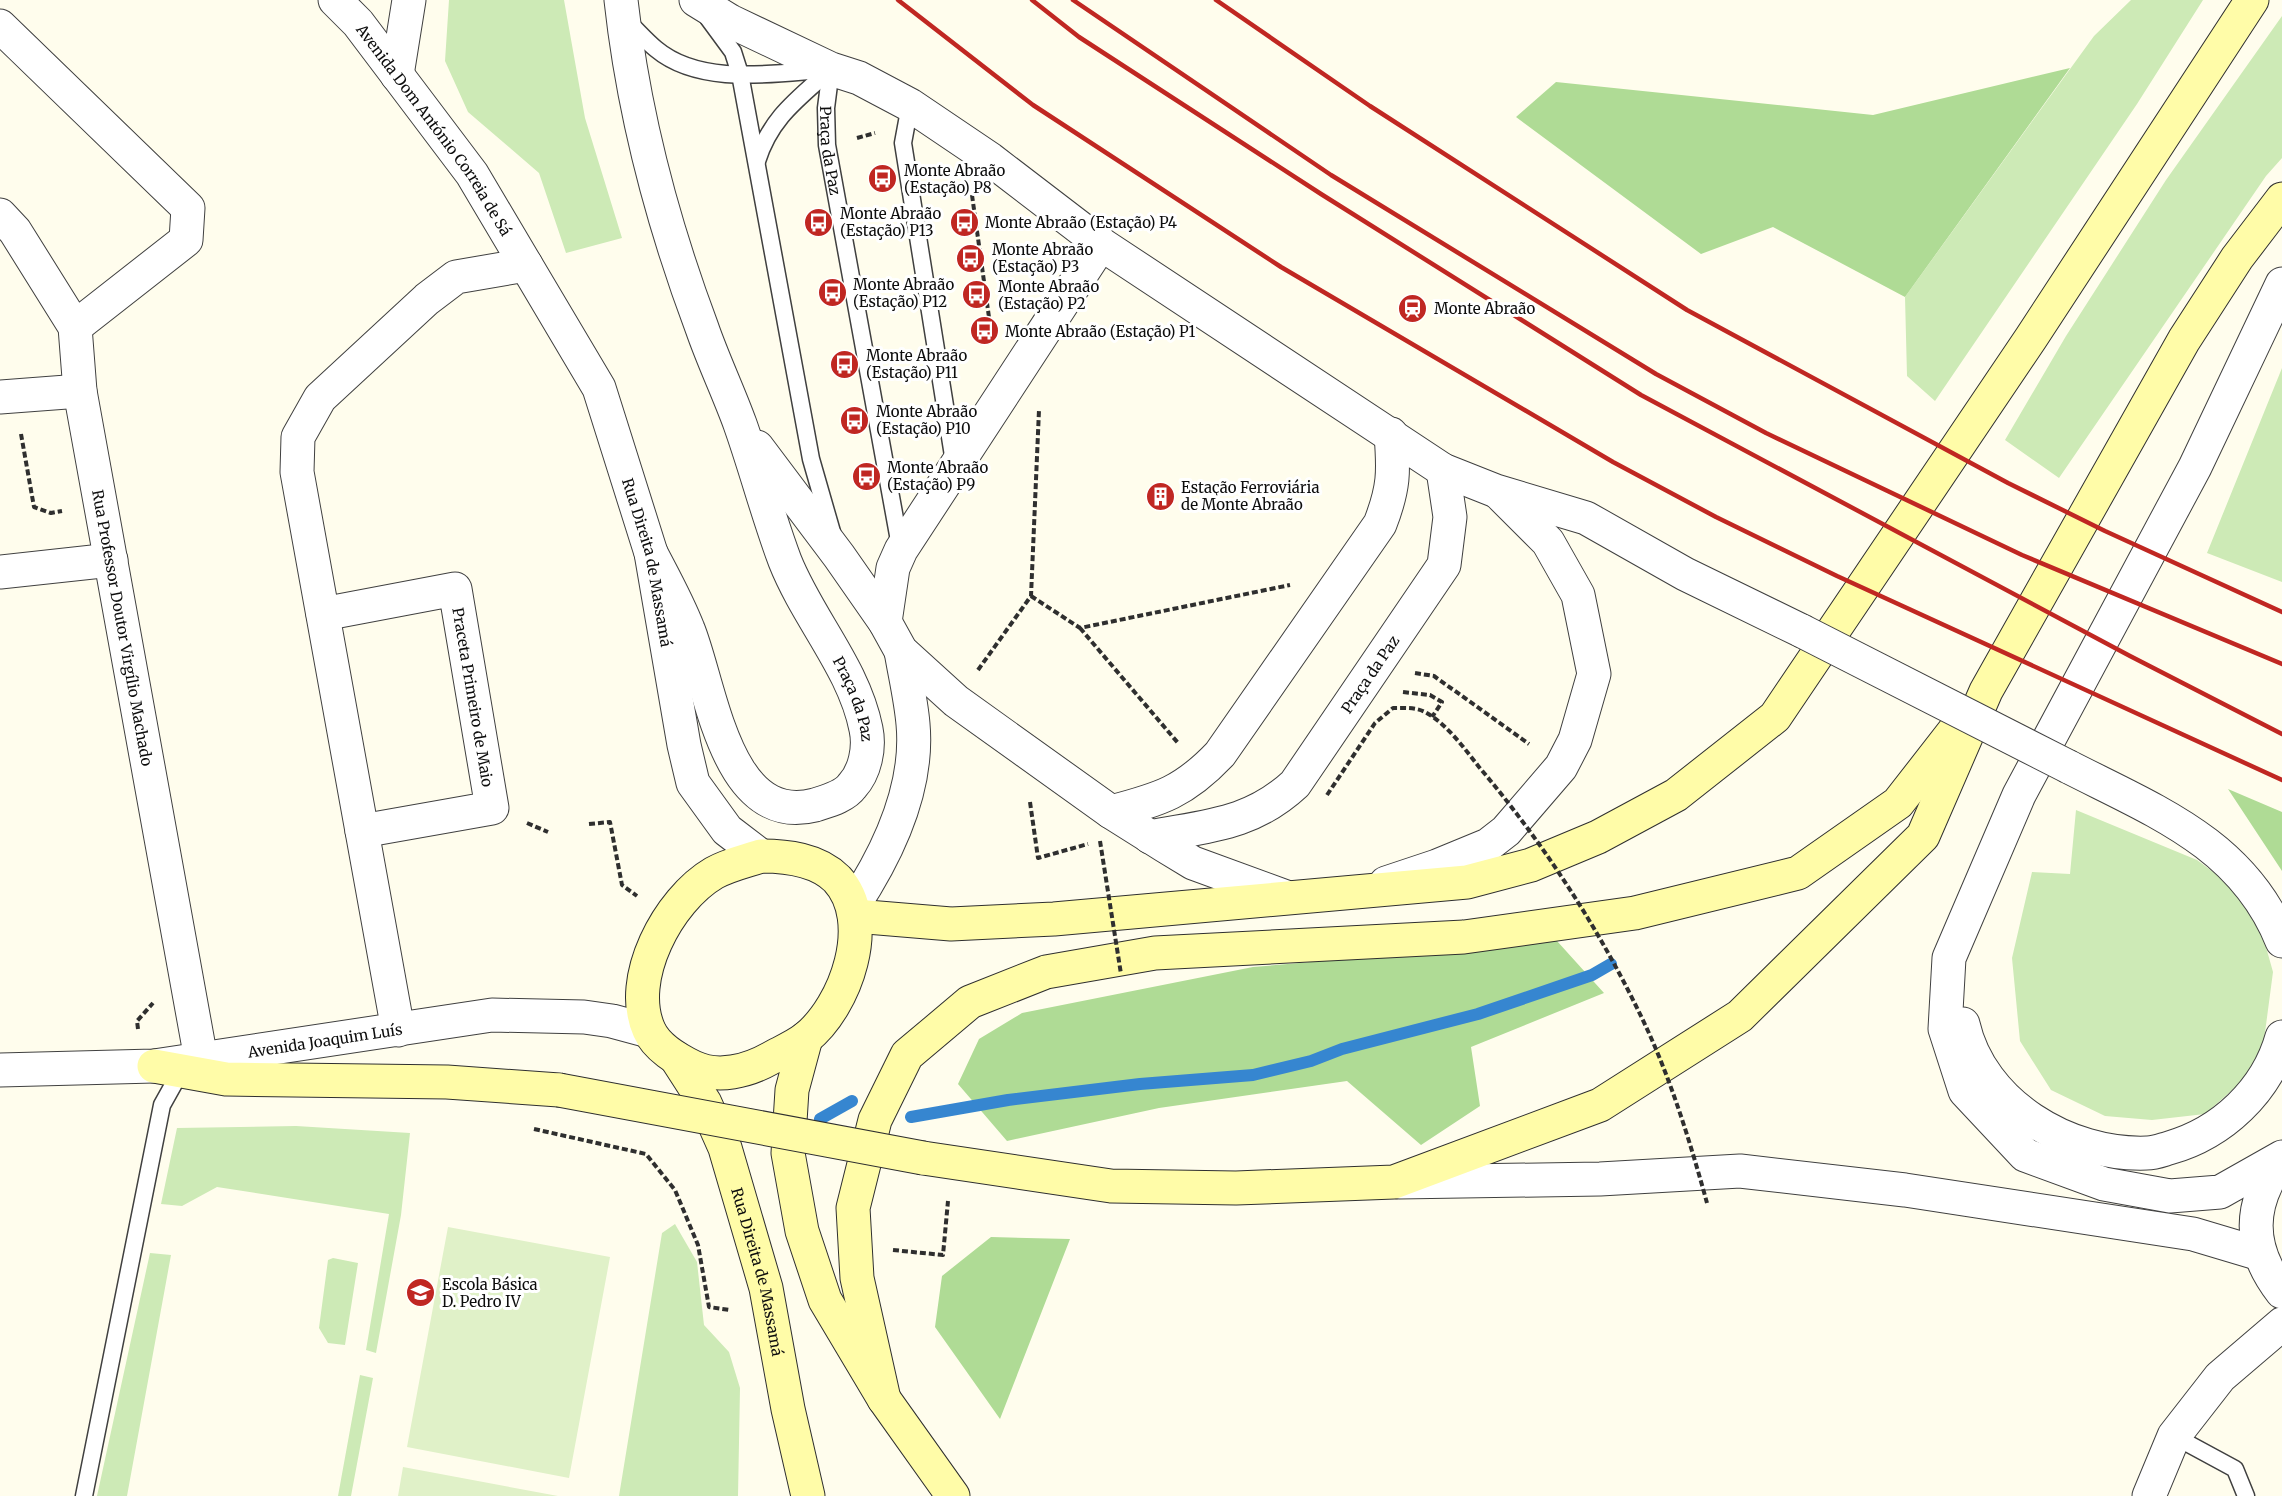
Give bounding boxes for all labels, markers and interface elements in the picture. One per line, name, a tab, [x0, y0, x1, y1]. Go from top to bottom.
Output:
street label: Avenida Dom António Correia de Sá	[352, 19, 516, 239]
street label: Praça da Paz	[816, 105, 845, 197]
place label: Monte Abraão (Estação) P8	[904, 161, 1005, 197]
bus stop icon: Monte Abraão (Estação) P8	[867, 163, 899, 195]
place label: Monte Abraão (Estação) P13	[840, 204, 941, 240]
bus stop icon: Monte Abraão (Estação) P13	[803, 206, 835, 238]
bus stop icon: Monte Abraão (Estação) P4	[948, 206, 980, 238]
place label: Monte Abraão (Estação) P4	[985, 213, 1177, 232]
place label: Monte Abraão (Estação) P3	[992, 240, 1093, 276]
bus stop icon: Monte Abraão (Estação) P3	[955, 242, 987, 274]
place label: Monte Abraão (Estação) P12	[853, 275, 954, 311]
bus stop icon: Monte Abraão (Estação) P12	[816, 277, 848, 309]
place label: Monte Abraão (Estação) P2	[998, 277, 1099, 313]
bus stop icon: Monte Abraão (Estação) P2	[961, 279, 993, 311]
station icon: Monte Abraão	[1397, 292, 1429, 324]
place label: Monte Abraão	[1434, 299, 1535, 318]
bus stop icon: Monte Abraão (Estação) P1	[968, 315, 1000, 347]
place label: Monte Abraão (Estação) P1	[1005, 322, 1195, 341]
place label: Monte Abraão (Estação) P11	[866, 346, 967, 382]
bus stop icon: Monte Abraão (Estação) P11	[829, 348, 861, 380]
place label: Monte Abraão (Estação) P10	[876, 402, 977, 438]
bus stop icon: Monte Abraão (Estação) P10	[839, 404, 871, 436]
place label: Monte Abraão (Estação) P9	[887, 458, 988, 494]
bus stop icon: Monte Abraão (Estação) P9	[850, 460, 882, 492]
street label: Rua Direita de Massamá	[618, 476, 676, 648]
place label: Estação Ferroviária de Monte Abraão	[1181, 478, 1319, 514]
building icon: Estação Ferroviária de Monte Abraão	[1144, 480, 1176, 512]
street label: Rua Professor Doutor Virgílio Machado	[89, 488, 157, 768]
street label: Praceta Primeiro de Maio	[449, 606, 498, 789]
street label: Praça da Paz	[1337, 632, 1403, 717]
street label: Praça da Paz	[829, 653, 877, 742]
street label: Avenida Joaquim Luís	[246, 1019, 403, 1061]
street label: Rua Direita de Massamá	[728, 1185, 788, 1358]
place label: Escola Básica D. Pedro IV	[442, 1275, 538, 1311]
school or university icon: Escola Básica D. Pedro IV	[405, 1277, 437, 1309]

